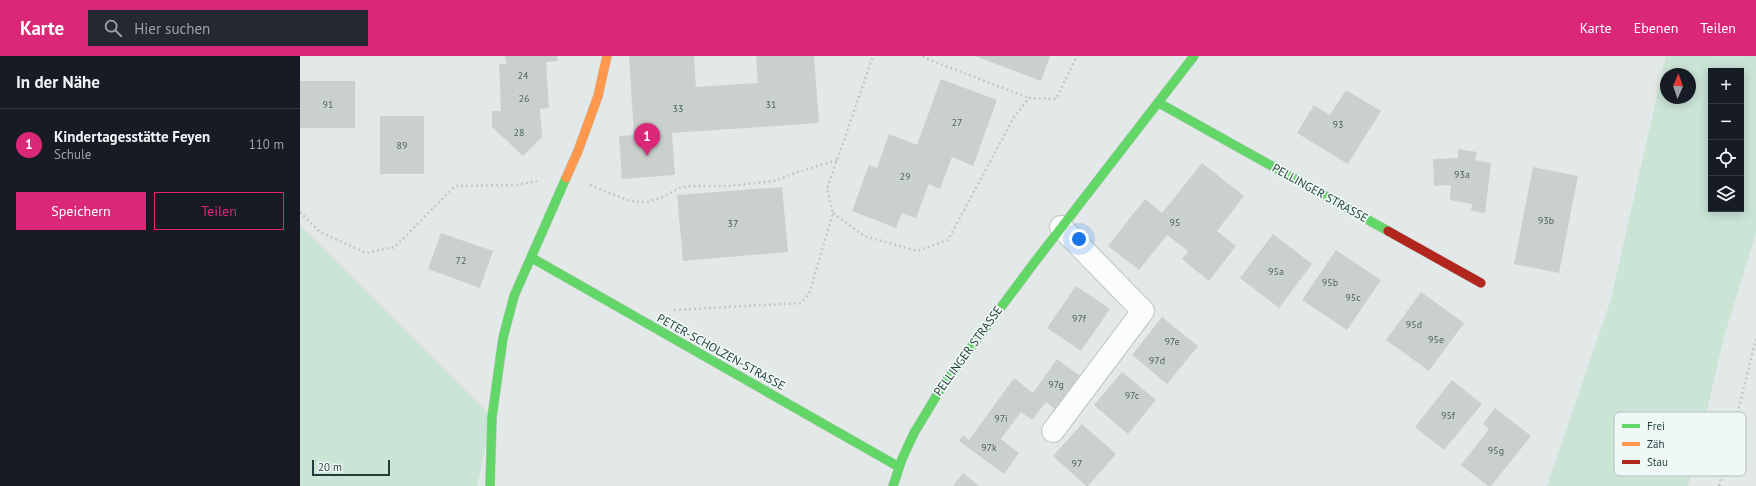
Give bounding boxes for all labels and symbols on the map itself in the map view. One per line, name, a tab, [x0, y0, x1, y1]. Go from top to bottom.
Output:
north arrow	[1660, 68, 1696, 104]
house number: 24	[518, 69, 529, 82]
house number: 26	[519, 92, 529, 105]
house number: 91	[323, 98, 333, 111]
house number: 31	[766, 98, 776, 111]
house number: 33	[673, 102, 683, 115]
house number: 27	[952, 116, 962, 129]
house number: 93	[1333, 118, 1343, 131]
pin: 1	[634, 123, 660, 156]
house number: 28	[514, 126, 524, 139]
house number: 89	[397, 139, 407, 152]
street label: PELLINGER STRASSE	[1270, 160, 1371, 225]
house number: 93a	[1454, 168, 1470, 181]
house number: 29	[900, 170, 910, 183]
house number: 93b	[1538, 214, 1554, 227]
house number: 95	[1170, 216, 1180, 229]
house number: 37	[728, 217, 738, 230]
your location	[1069, 229, 1089, 249]
house number: 72	[456, 254, 466, 267]
house number: 95a	[1268, 265, 1284, 278]
house number: 95b	[1322, 276, 1338, 289]
house number: 95c	[1345, 291, 1361, 304]
street label: PELLINGER STRASSE	[930, 303, 1005, 399]
street label: PETER-SCHOLZEN-STRASSE	[655, 310, 788, 393]
house number: 97f	[1072, 312, 1087, 325]
house number: 95d	[1406, 318, 1422, 331]
house number: 95e	[1428, 333, 1444, 346]
house number: 97e	[1164, 335, 1180, 348]
house number: 97d	[1149, 354, 1165, 367]
house number: 97g	[1048, 378, 1064, 391]
house number: 97c	[1125, 389, 1140, 402]
house number: 95f	[1441, 409, 1456, 422]
house number: 97i	[994, 412, 1008, 425]
legend	[1614, 412, 1746, 476]
text: Frei	[1647, 419, 1665, 433]
text: Zäh	[1647, 437, 1664, 451]
house number: 97k	[981, 441, 997, 454]
house number: 95g	[1488, 444, 1504, 457]
text: Stau	[1647, 455, 1668, 469]
house number: 97	[1072, 457, 1082, 470]
scale bar	[312, 458, 390, 477]

